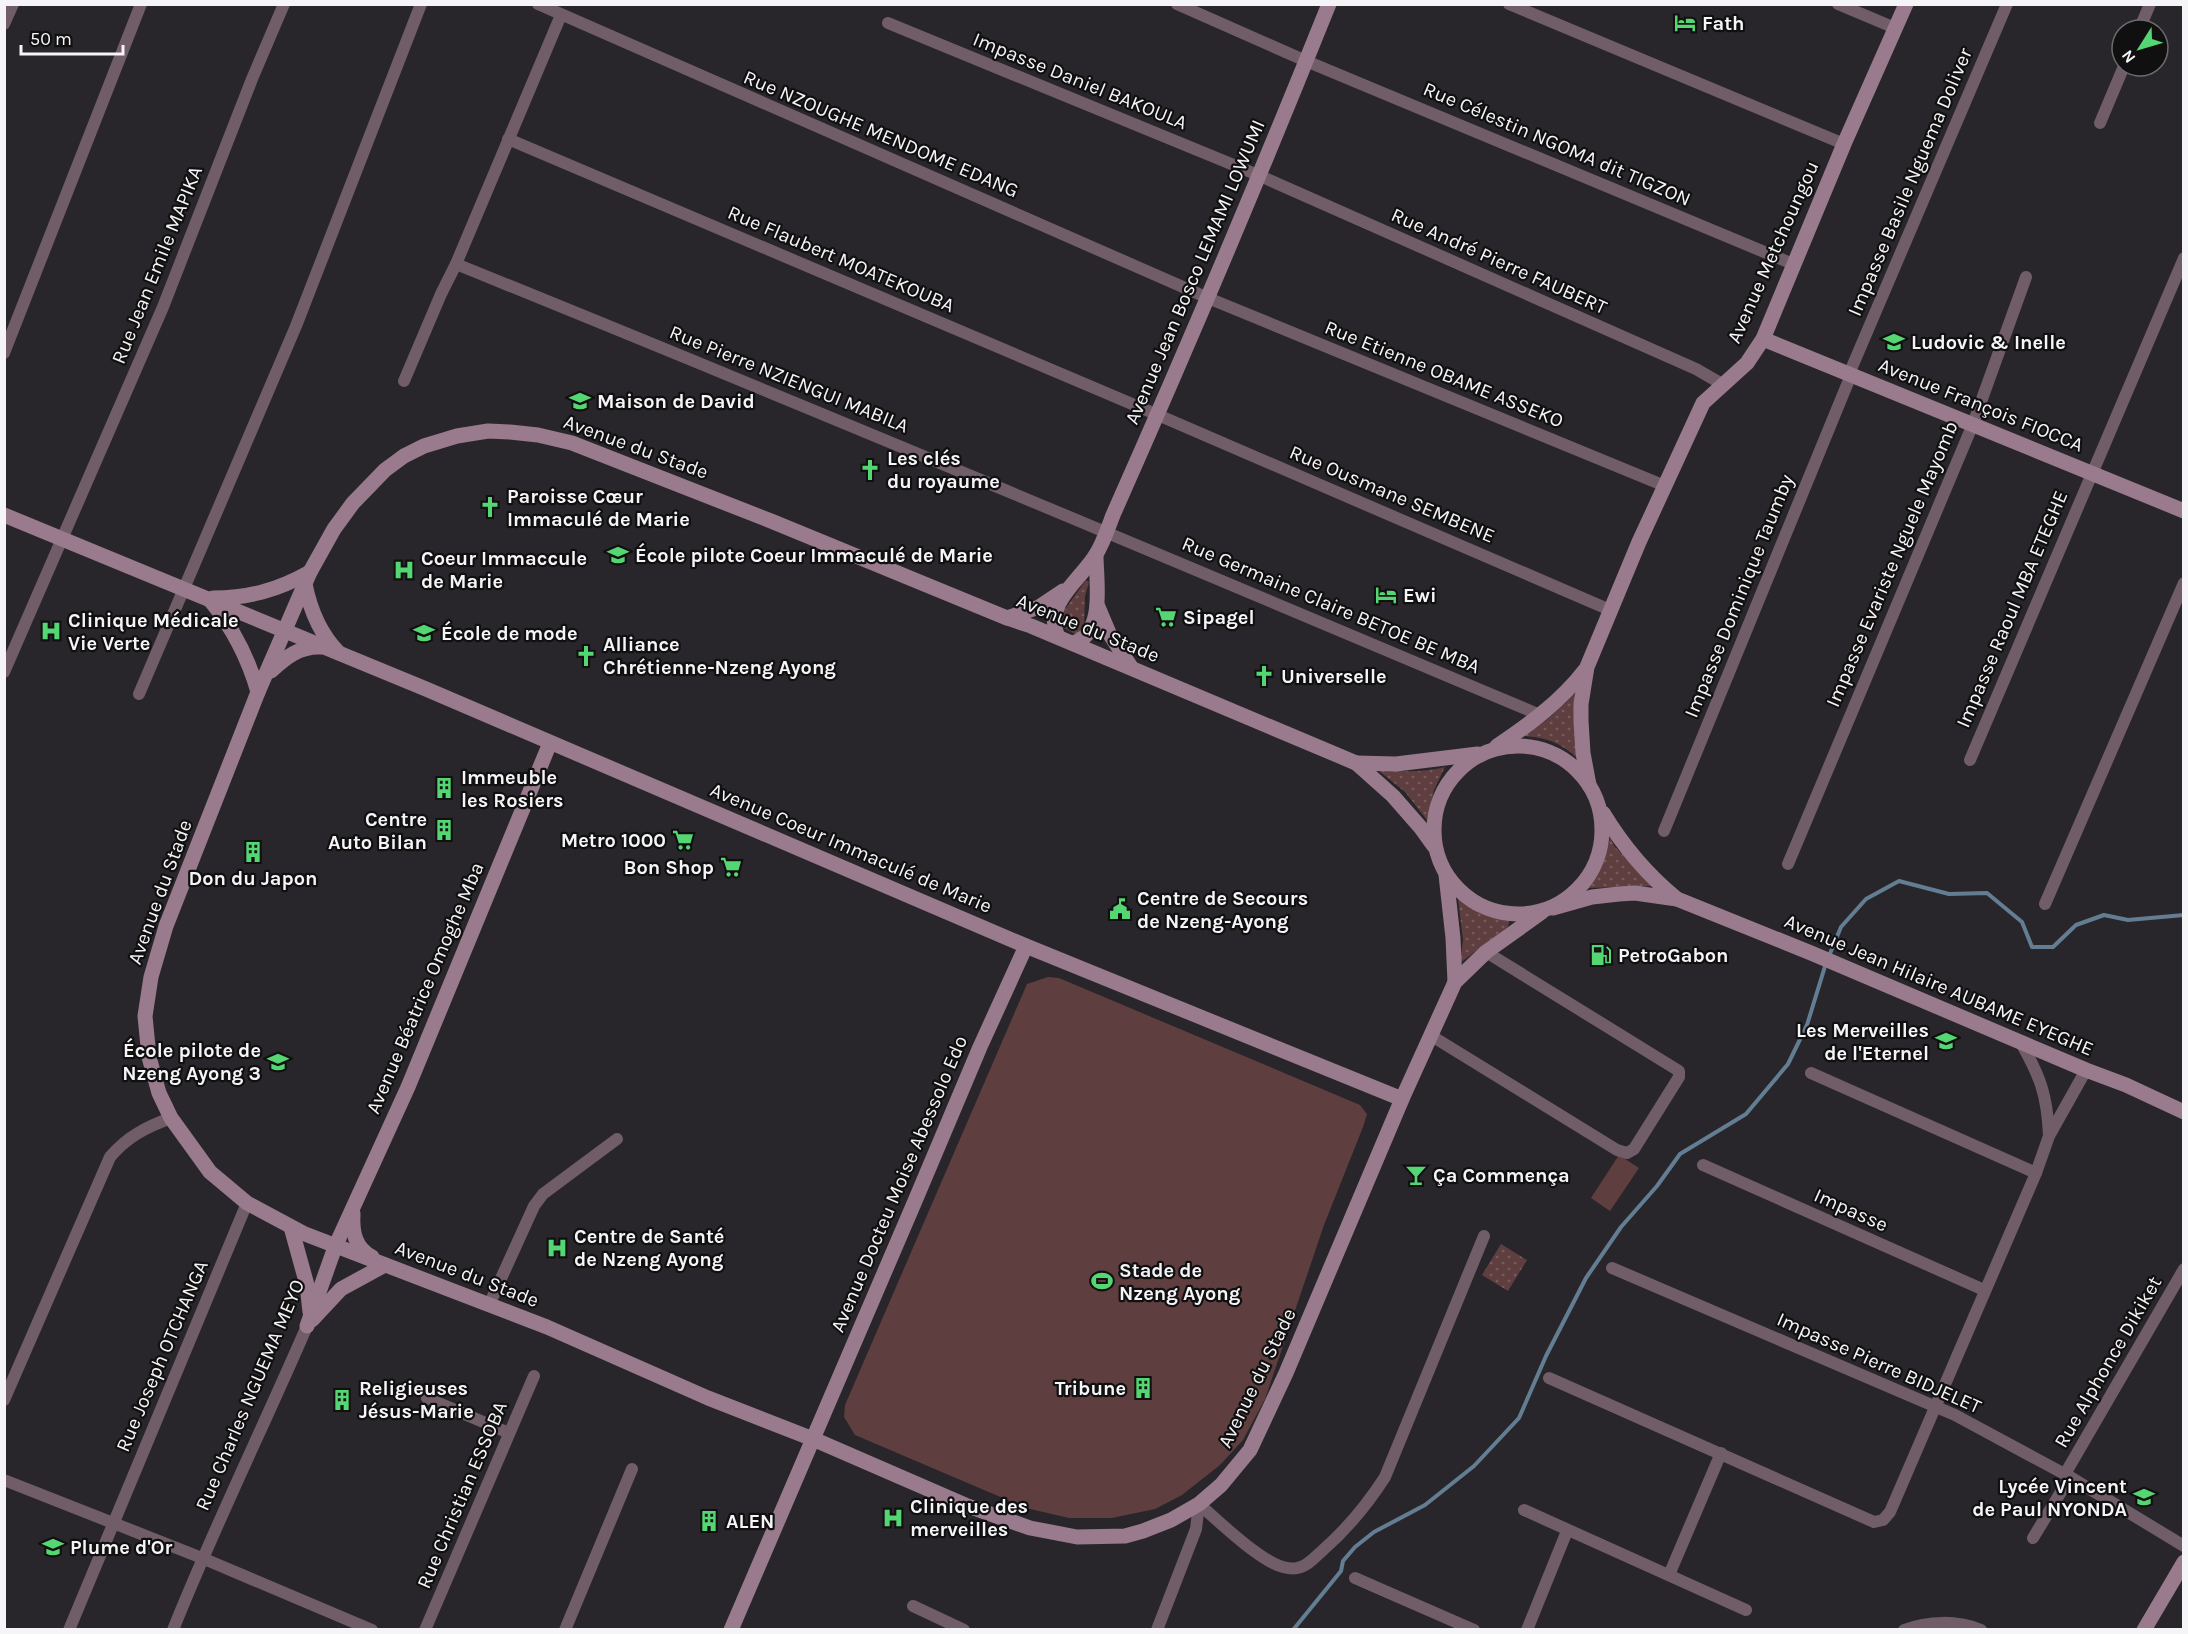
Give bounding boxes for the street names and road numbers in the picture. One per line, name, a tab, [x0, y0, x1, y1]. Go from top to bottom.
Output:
street label: Impasse Daniel BAKOULA	[970, 27, 1190, 135]
street label: Impasse Basile Nguema Doliver	[1843, 44, 1977, 319]
street label: Rue NZOUGHE MENDOME EDANG	[740, 65, 1022, 203]
street label: Rue Célestin NGOMA dit TIGZON	[1420, 77, 1694, 211]
street label: Avenue Jean Bosco LEMAMI LOWUMI	[1120, 116, 1270, 428]
street label: Avenue Metchoungou	[1722, 157, 1824, 347]
street label: Rue Jean Emile MAPIKA	[107, 163, 207, 367]
street label: Rue Flaubert MOATEKOUBA	[724, 201, 958, 317]
street label: Rue André Pierre FAUBERT	[1388, 203, 1610, 319]
street label: Rue Etienne OBAME ASSEKO	[1321, 316, 1567, 432]
street label: Rue Pierre NZIENGUI MABILA	[666, 320, 912, 438]
street label: Avenue François FIOCCA	[1875, 353, 2087, 457]
street label: Avenue du Stade	[561, 410, 711, 484]
street label: Impasse Evariste Nguele Mayomb	[1821, 418, 1963, 710]
street label: Rue Ousmane SEMBENE	[1286, 440, 1498, 548]
street label: Impasse Dominique Taumby	[1680, 471, 1798, 721]
street label: Impasse Raoul MBA ETEGHE	[1952, 487, 2072, 731]
street label: Rue Germaine Claire BETOE BE MBA	[1179, 532, 1483, 678]
street label: Avenue du Stade	[1013, 589, 1163, 667]
street label: Avenue Coeur Immaculé de Marie	[707, 778, 995, 918]
street label: Avenue du Stade	[123, 817, 197, 967]
street label: Avenue Béatrice Omoghe Mba	[361, 859, 489, 1117]
street label: Avenue Jean Hilaire AUBAME EYEGHE	[1781, 909, 2097, 1061]
street label: Avenue Docteu Moise Abessolo Edo	[826, 1032, 972, 1336]
street label: Impasse	[1811, 1184, 1891, 1236]
street label: Avenue du Stade	[392, 1236, 542, 1312]
street label: Rue Joseph OTCHANGA	[111, 1257, 213, 1455]
street label: Rue Alphonce Dikiket	[2050, 1272, 2167, 1452]
street label: Rue Charles NGUEMA MEYO	[191, 1276, 309, 1514]
street label: Avenue du Stade	[1213, 1305, 1301, 1451]
street label: Impasse Pierre BIDJELET	[1773, 1308, 1985, 1418]
street label: Rue Christian ESSOBA	[412, 1398, 512, 1592]

